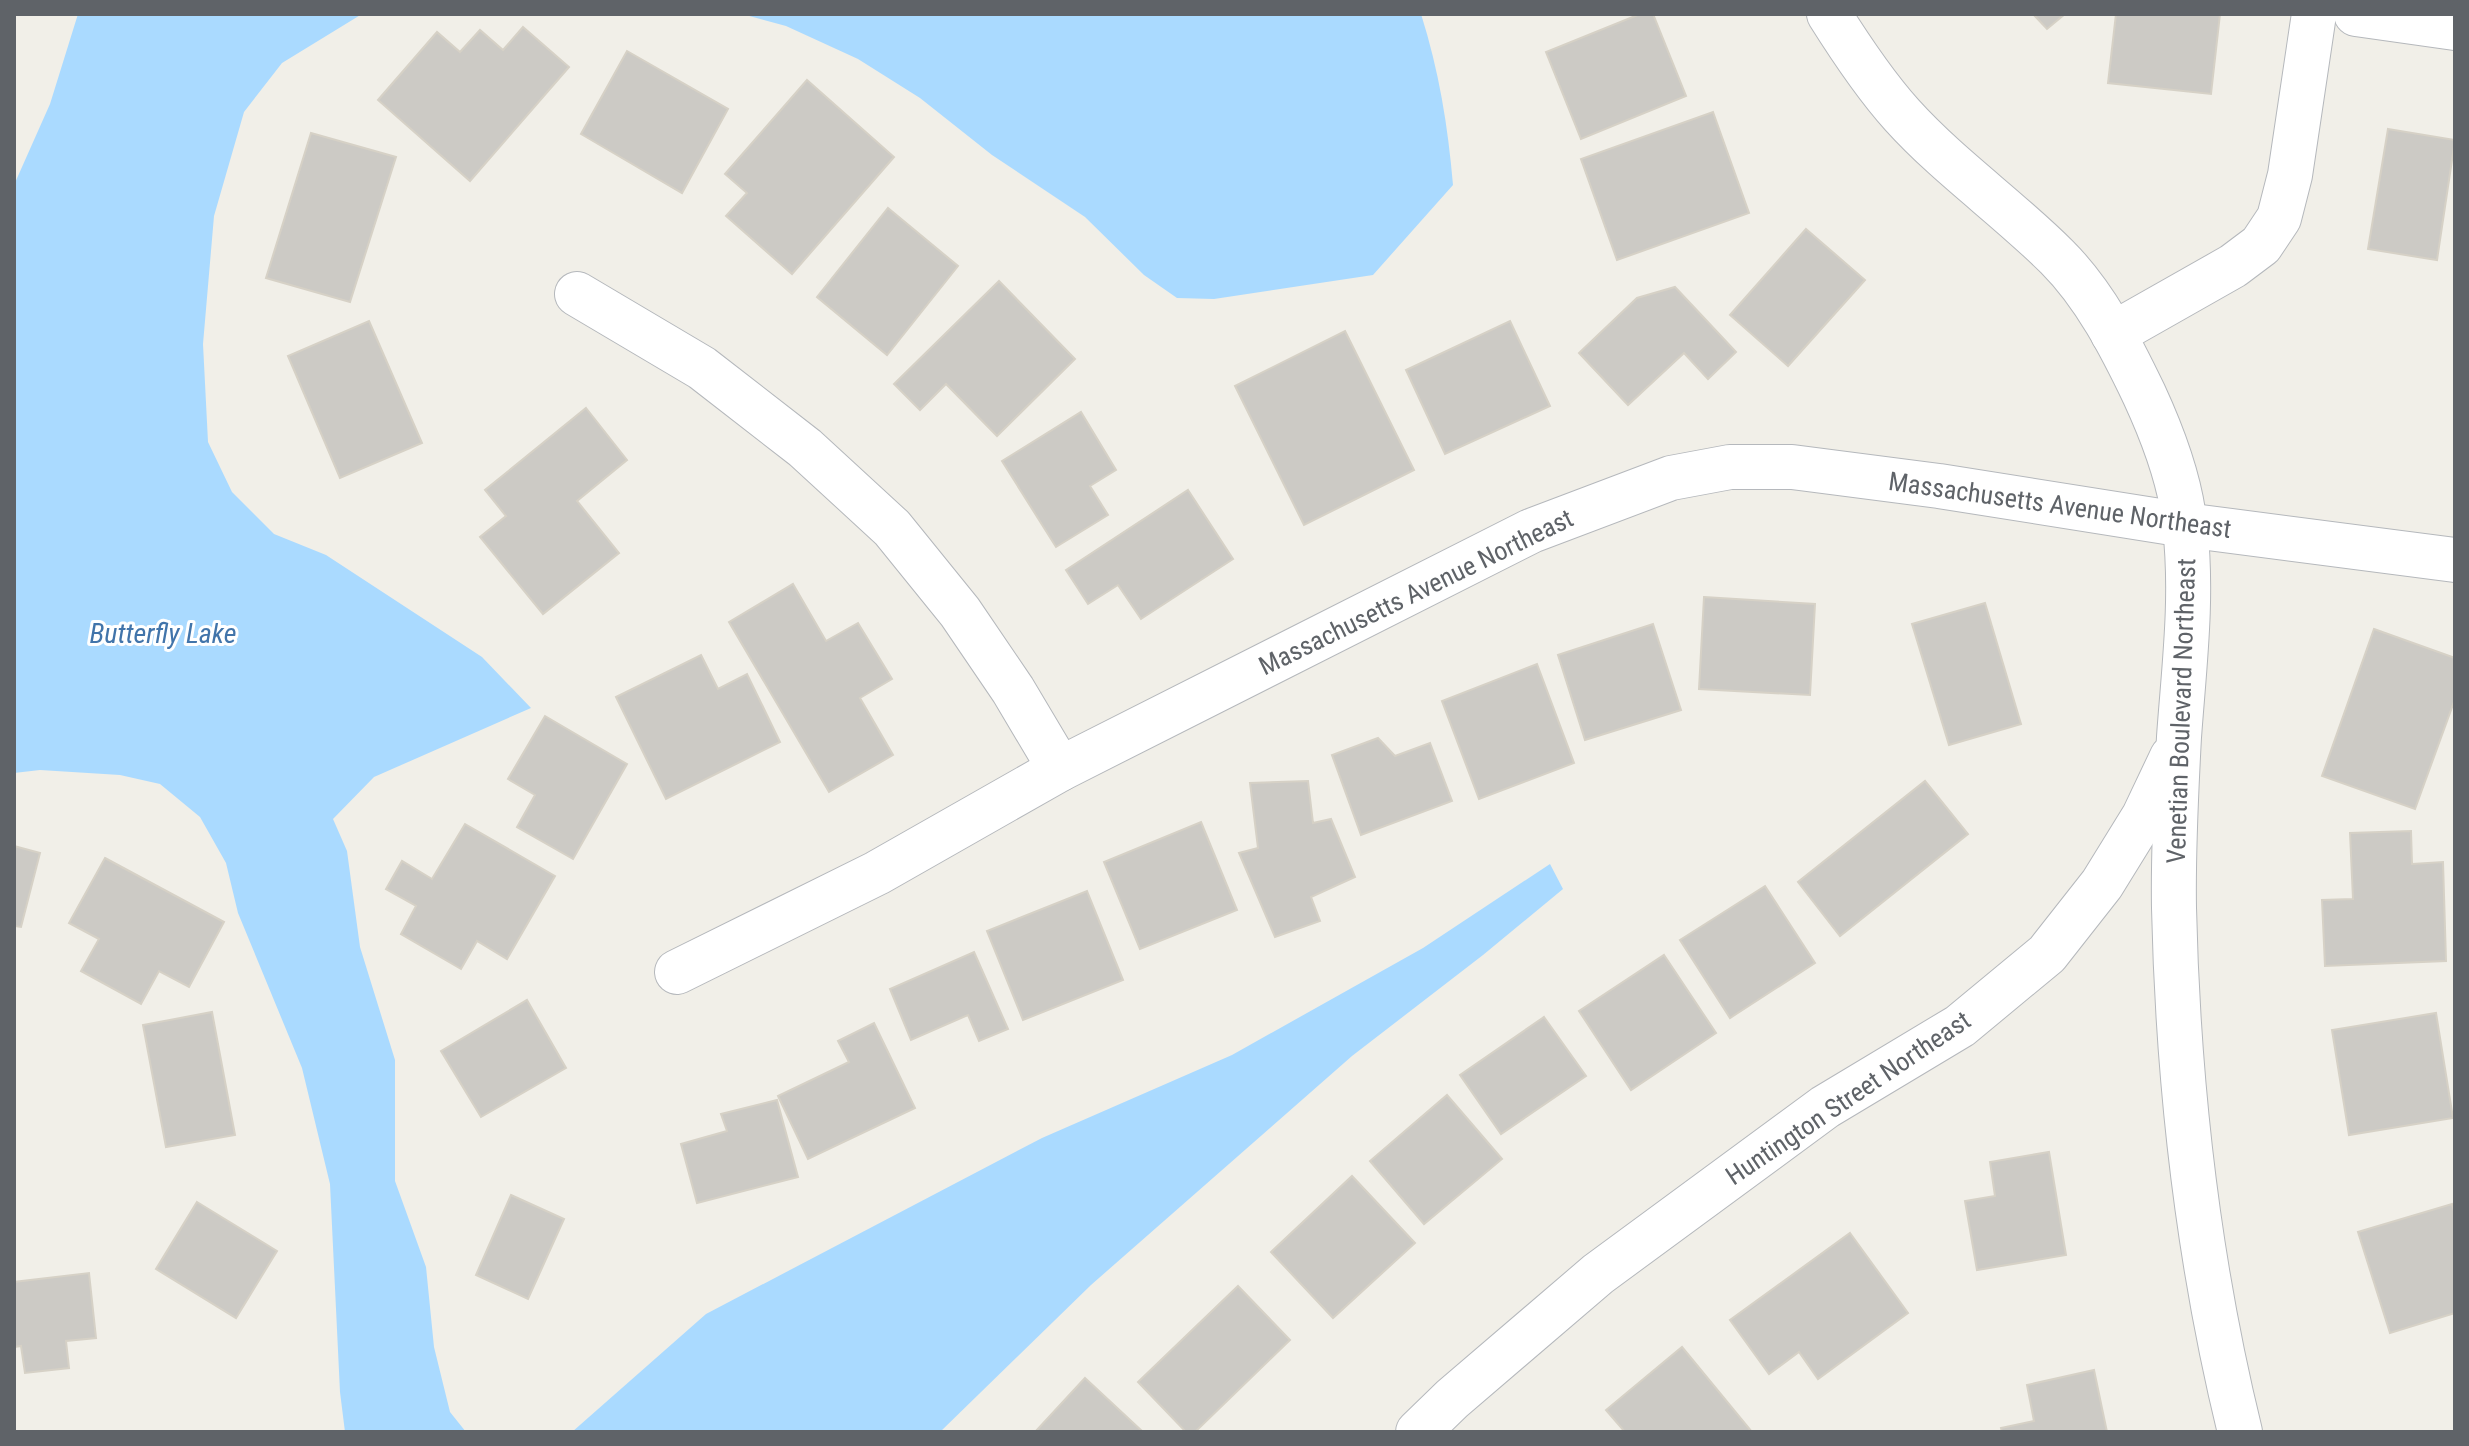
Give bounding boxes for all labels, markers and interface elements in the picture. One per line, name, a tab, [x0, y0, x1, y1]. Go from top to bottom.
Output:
street label: Massachusetts Avenue Northeast	[1887, 466, 2233, 544]
street label: Massachusetts Avenue Northeast	[1254, 503, 1578, 681]
street label: Venetian Boulevard Northeast	[2161, 558, 2201, 864]
water label: Butterfly Lake	[89, 617, 237, 650]
street label: Huntington Street Northeast	[1720, 1005, 1976, 1191]

